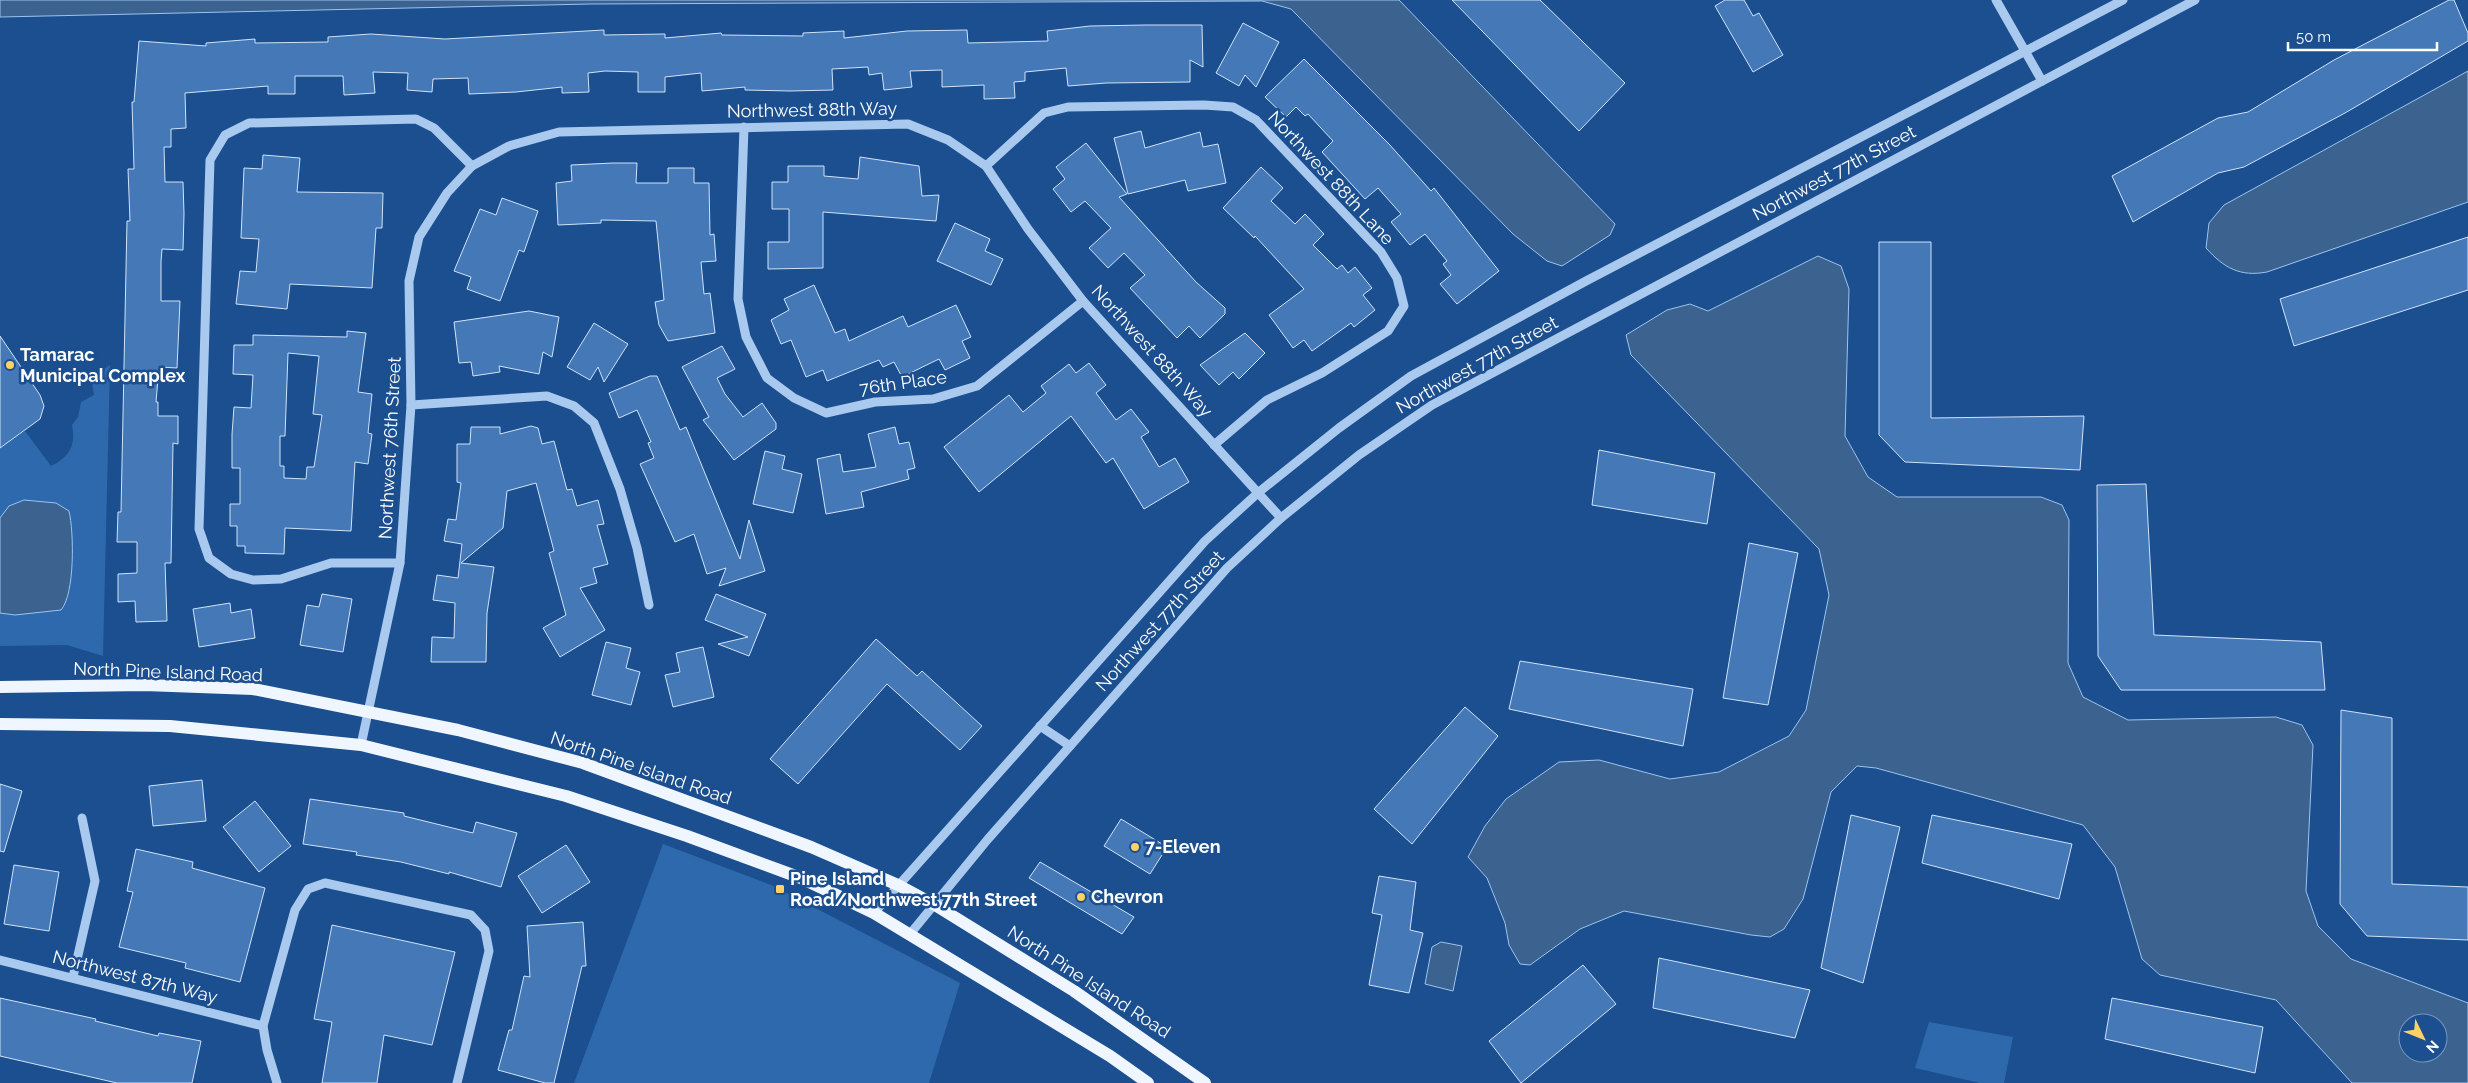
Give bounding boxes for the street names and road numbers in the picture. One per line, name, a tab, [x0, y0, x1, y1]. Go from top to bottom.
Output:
street label: Northwest 88th Way	[727, 98, 898, 121]
street label: Northwest 88th Lane	[1264, 106, 1399, 249]
street label: Northwest 77th Street	[1749, 121, 1919, 224]
street label: Northwest 88th Way	[1088, 280, 1217, 421]
street label: Northwest 77th Street	[1392, 311, 1561, 418]
street label: Northwest 76th Street	[374, 356, 405, 540]
street label: 76th Place	[858, 366, 948, 399]
street label: Northwest 77th Street	[1091, 546, 1228, 695]
street label: North Pine Island Road	[73, 658, 263, 685]
street label: North Pine Island Road	[548, 727, 734, 808]
street label: North Pine Island Road	[1004, 921, 1175, 1042]
street label: Northwest 87th Way	[50, 946, 220, 1007]

